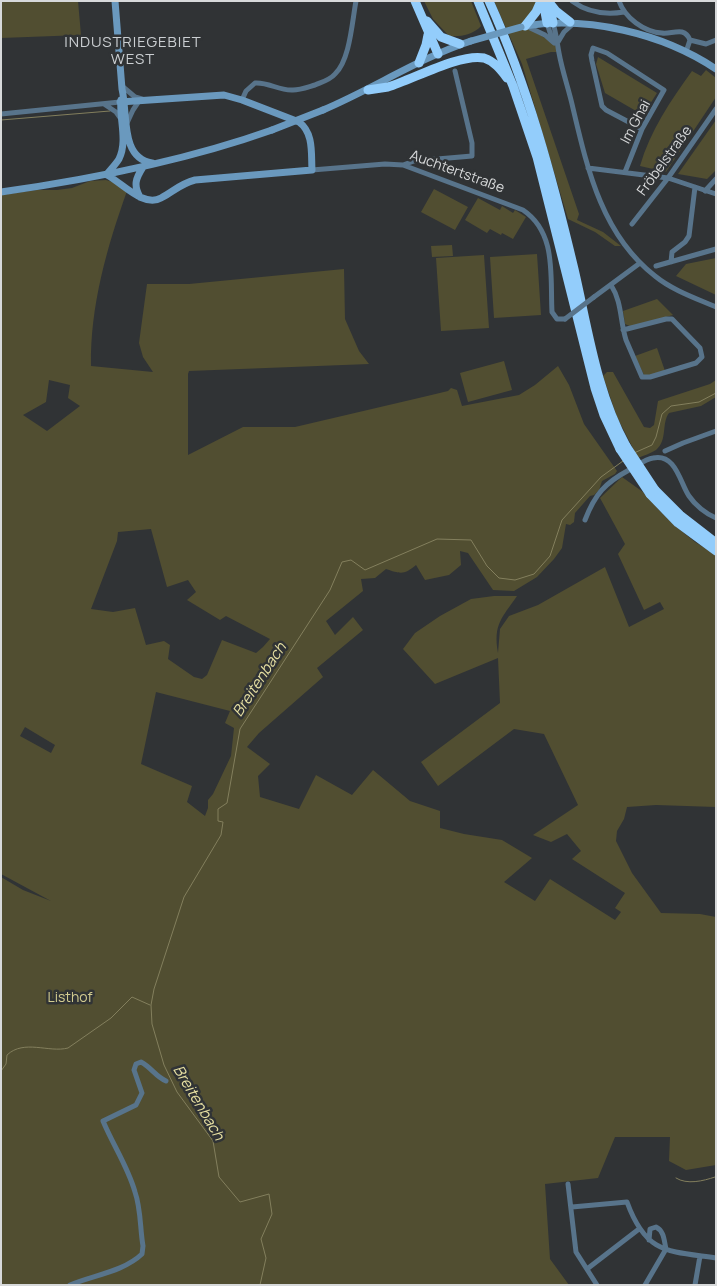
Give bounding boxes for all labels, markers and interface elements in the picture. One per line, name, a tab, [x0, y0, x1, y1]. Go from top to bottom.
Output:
district label: INDUSTRIEGEBIET WEST	[62, 34, 204, 69]
street label: Im Ghai	[618, 97, 654, 147]
street label: Fröbelstraße	[634, 123, 696, 199]
street label: Auchtertstraße	[407, 147, 507, 197]
water label: Breitenbach	[229, 640, 291, 720]
park label: Listhof	[48, 990, 92, 1006]
water label: Breitenbach	[169, 1062, 227, 1144]

